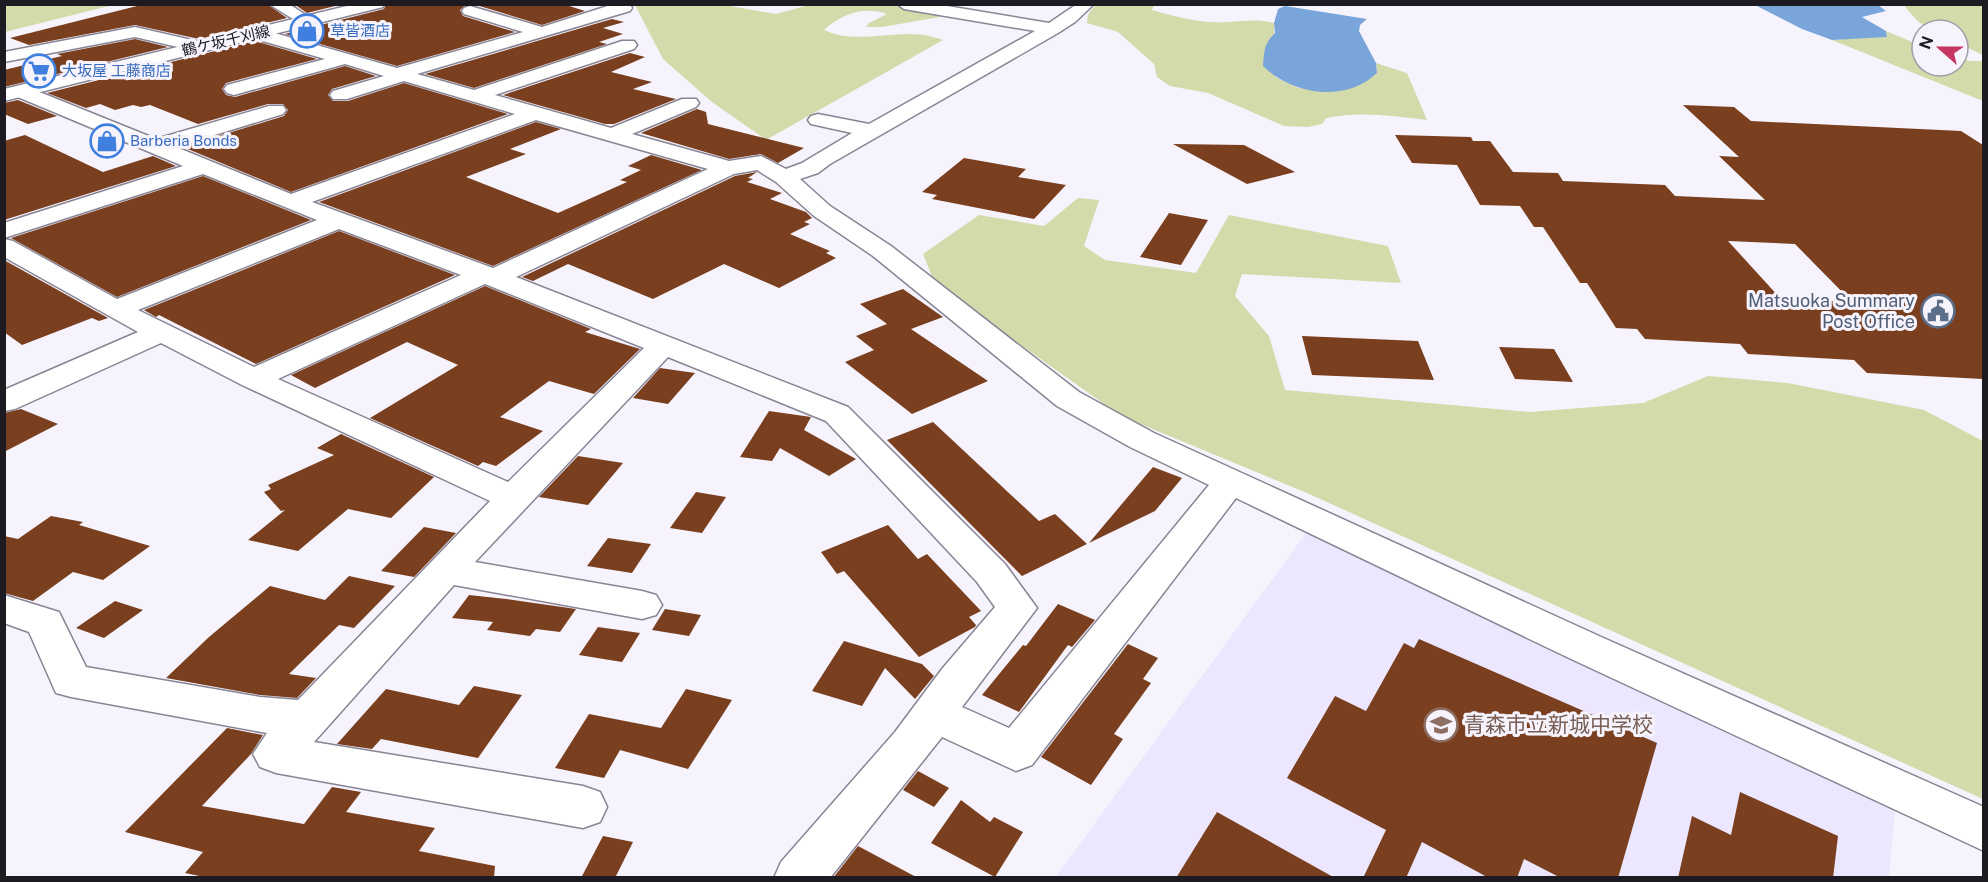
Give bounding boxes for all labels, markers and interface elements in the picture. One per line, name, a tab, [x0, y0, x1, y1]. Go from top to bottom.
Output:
shop icon: 草皆酒店	[289, 13, 325, 49]
north arrow	[1910, 18, 1970, 78]
street label: 鶴ケ坂千刈線	[180, 22, 272, 59]
place label: 草皆酒店	[330, 22, 390, 39]
text: N	[1915, 34, 1938, 52]
supermarket icon: 大坂屋 工藤商店	[21, 53, 57, 89]
place label: 大坂屋 工藤商店	[62, 62, 171, 79]
shop icon: Barberia Bonds	[89, 123, 125, 159]
place label: Barberia Bonds	[130, 132, 237, 149]
place label: Matsuoka Summary Post Office	[1748, 290, 1915, 332]
public building icon: Matsuoka Summary Post Office	[1920, 293, 1956, 329]
school or university icon: 青森市立新城中学校	[1423, 707, 1459, 743]
place label: 青森市立新城中学校	[1464, 712, 1653, 737]

